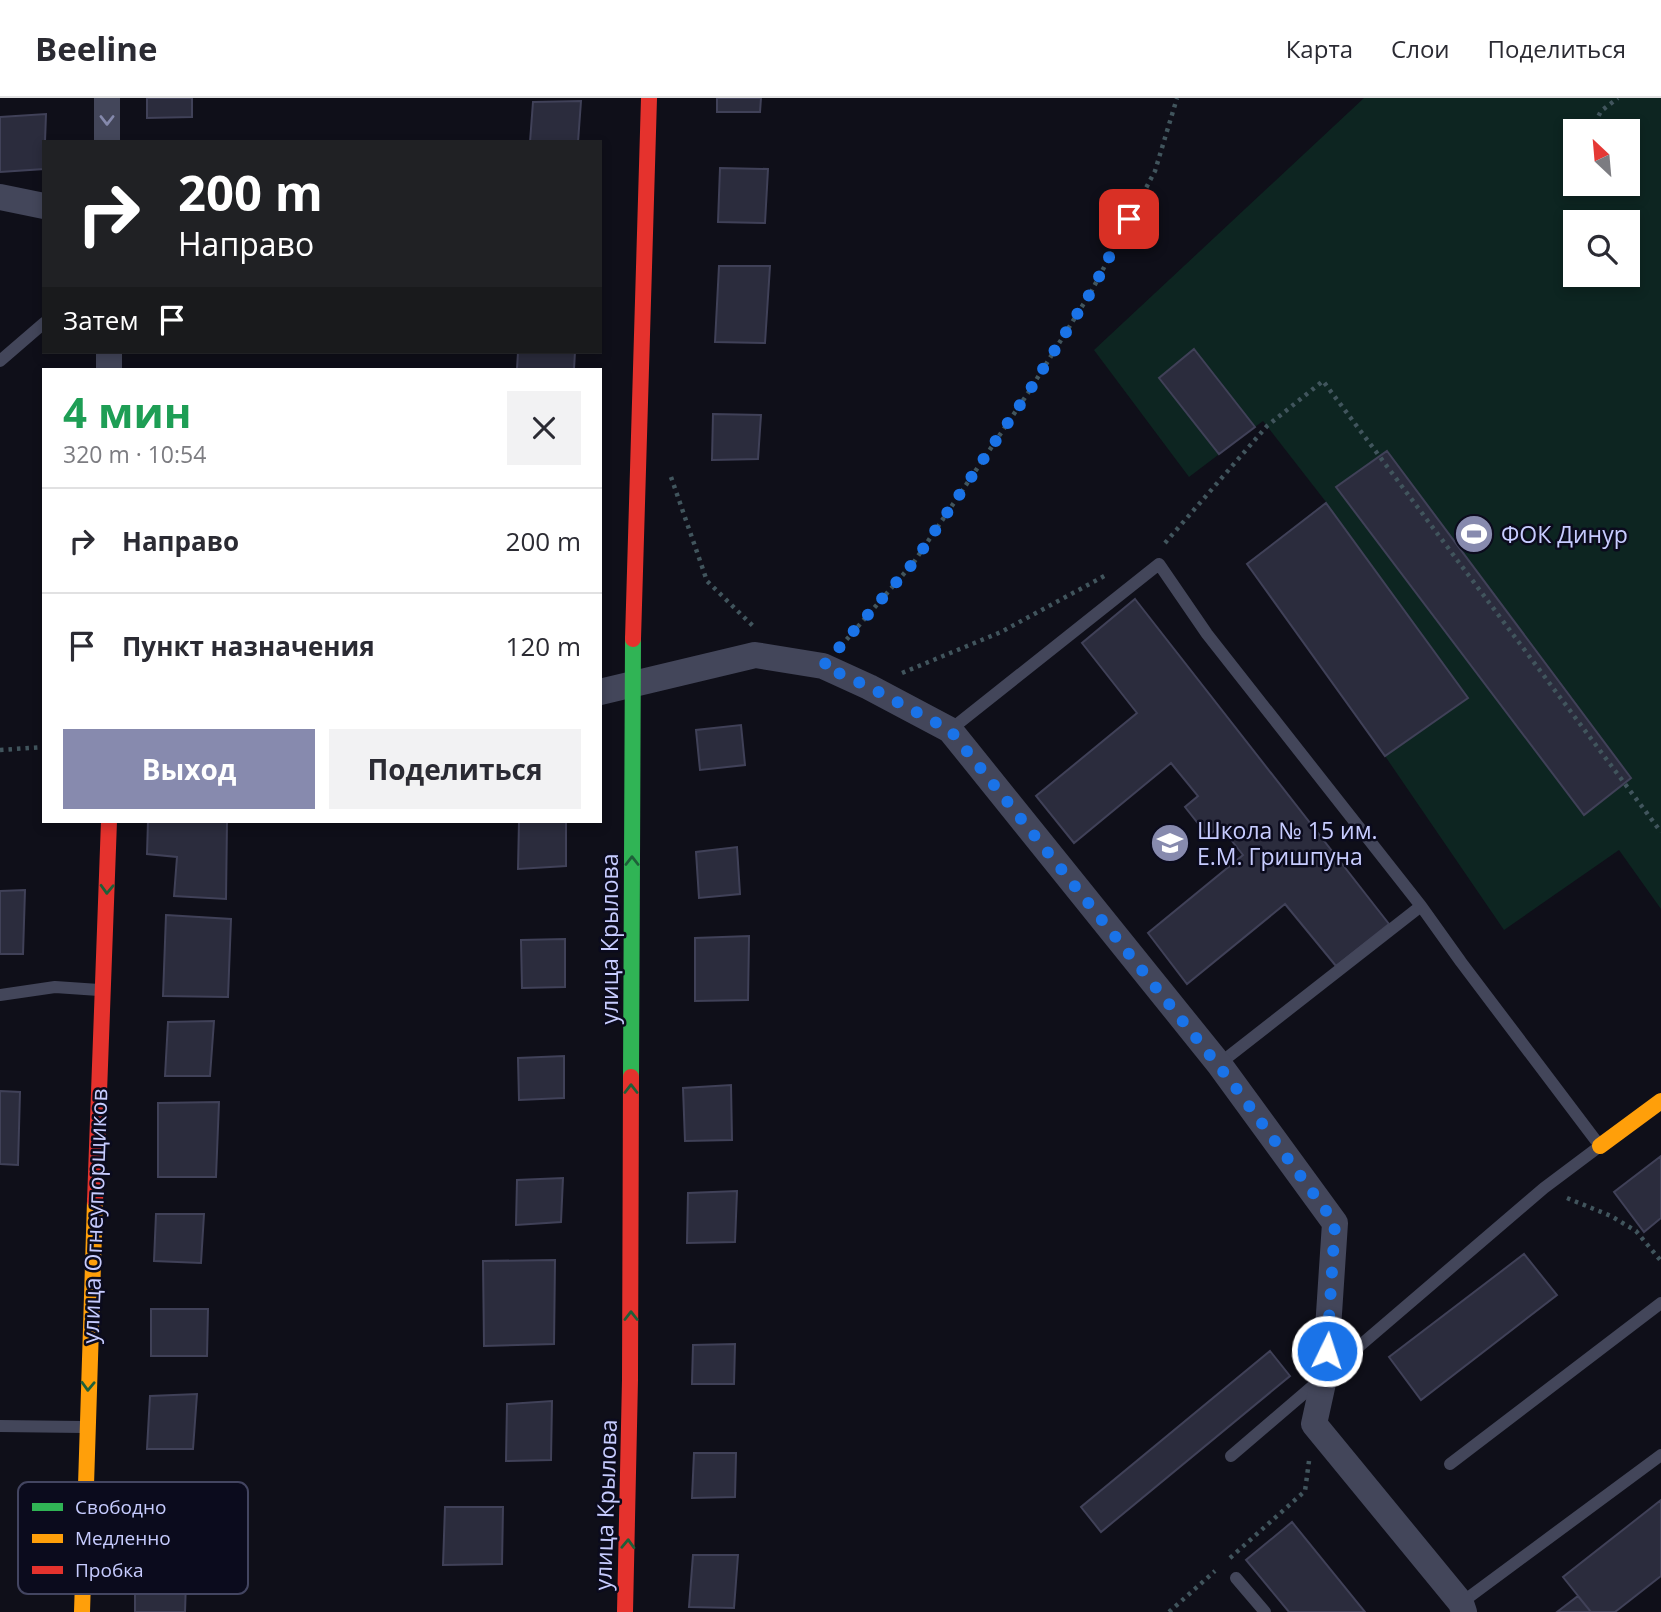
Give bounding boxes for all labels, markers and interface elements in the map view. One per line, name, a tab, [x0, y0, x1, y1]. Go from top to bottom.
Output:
text: Beeline	[35, 26, 158, 71]
text: Карта	[1286, 32, 1353, 65]
text: Слои	[1391, 32, 1450, 65]
text: Поделиться	[1488, 32, 1626, 65]
one-way arrow	[99, 115, 115, 126]
north arrow	[1563, 119, 1640, 196]
map controls	[1563, 119, 1640, 287]
text: 200 m	[178, 159, 323, 225]
icon: right	[63, 168, 154, 259]
pin	[1099, 189, 1159, 249]
icon: arrive	[1110, 200, 1148, 238]
button: search	[1563, 210, 1640, 287]
text: Направо	[178, 222, 314, 265]
icon: arrive	[153, 301, 191, 339]
text: Затем	[63, 302, 139, 338]
text: 4 мин	[63, 383, 191, 440]
button: close	[507, 391, 581, 465]
text: 320 m · 10:54	[63, 438, 206, 470]
sports icon: ФОК Динур	[1453, 513, 1495, 555]
place label: ФОК Динур	[1501, 518, 1628, 550]
icon: right	[63, 522, 101, 560]
text: Направо	[122, 523, 239, 559]
text: 200 m	[506, 523, 581, 559]
icon: arrive	[63, 627, 101, 665]
text: Пункт назначения	[122, 628, 375, 664]
text: 120 m	[506, 628, 581, 664]
button: Выход	[63, 729, 315, 809]
button: Поделиться	[329, 729, 581, 809]
place label: Школа № 15 им. Е.М. Гришпуна	[1197, 814, 1378, 872]
school or university icon: Школа № 15 им. Е.М. Гришпуна	[1149, 822, 1191, 864]
street label: улица Крылова	[593, 853, 625, 1025]
one-way arrow	[624, 856, 640, 866]
one-way arrow	[99, 884, 114, 895]
one-way arrow	[623, 1083, 639, 1094]
street label: улица Огнеупорщиков	[74, 1088, 114, 1344]
one-way arrow	[623, 1311, 639, 1321]
position arrow	[1290, 1314, 1364, 1388]
one-way arrow	[80, 1381, 96, 1391]
street label: улица Крылова	[586, 1419, 624, 1591]
legend	[18, 1482, 248, 1594]
text: Свободно	[75, 1494, 166, 1520]
text: Медленно	[75, 1525, 171, 1551]
one-way arrow	[620, 1538, 635, 1549]
text: Пробка	[75, 1557, 144, 1583]

